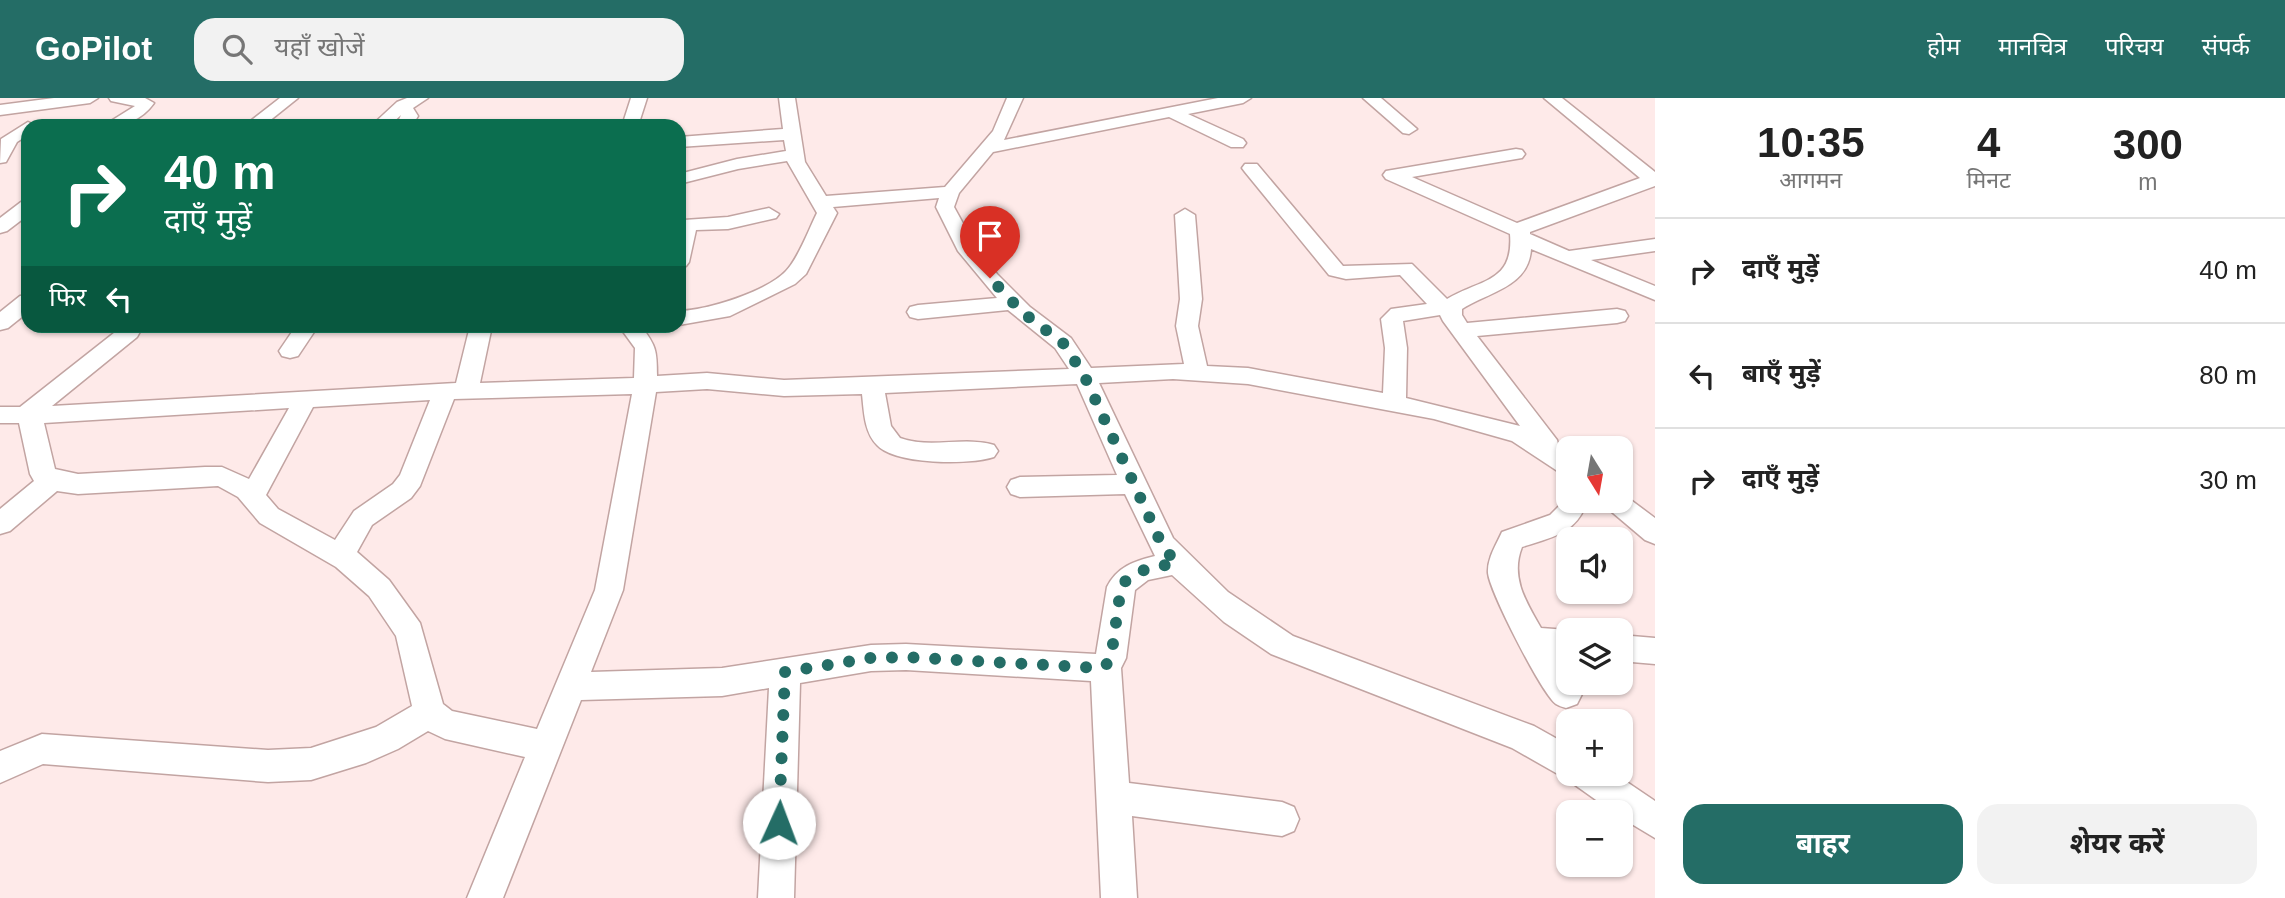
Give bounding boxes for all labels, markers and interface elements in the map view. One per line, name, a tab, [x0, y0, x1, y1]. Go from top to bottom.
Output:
search box	[194, 18, 684, 81]
text: GoPilot	[35, 30, 152, 67]
icon: search	[218, 30, 256, 68]
text: यहाँ खोजें	[274, 32, 364, 62]
text: होम	[1927, 33, 1960, 60]
text: मानचित्र	[1998, 33, 2067, 60]
text: परिचय	[2105, 33, 2164, 60]
text: संपर्क	[2202, 33, 2250, 60]
text: 10:35	[1757, 119, 1865, 166]
text: 4	[1977, 119, 2000, 166]
text: 300	[2113, 121, 2183, 168]
text: 40 m	[164, 145, 276, 199]
icon: right	[49, 147, 140, 238]
text: आगमन	[1779, 167, 1842, 193]
text: मिनट	[1967, 167, 2011, 193]
text: m	[2138, 169, 2157, 195]
text: दाएँ मुड़ें	[164, 202, 252, 238]
pin	[960, 206, 1020, 278]
icon: arrive	[971, 217, 1009, 255]
icon: right	[1683, 252, 1721, 290]
text: दाएँ मुड़ें	[1742, 253, 1819, 283]
text: 40 m	[2199, 255, 2257, 285]
icon: left	[100, 280, 138, 318]
text: फिर	[49, 282, 86, 312]
icon: left	[1683, 357, 1721, 395]
text: बाएँ मुड़ें	[1742, 358, 1821, 388]
text: 80 m	[2199, 360, 2257, 390]
north arrow	[1556, 436, 1633, 513]
map controls	[1556, 436, 1633, 877]
icon: right	[1683, 462, 1721, 500]
text: दाएँ मुड़ें	[1742, 463, 1819, 493]
text: 30 m	[2199, 465, 2257, 495]
button: sound	[1556, 527, 1633, 604]
button: layers	[1556, 618, 1633, 695]
button: +	[1556, 709, 1633, 786]
position arrow	[742, 786, 816, 860]
button: −	[1556, 800, 1633, 877]
button: बाहर	[1683, 804, 1963, 884]
button: शेयर करें	[1977, 804, 2257, 884]

